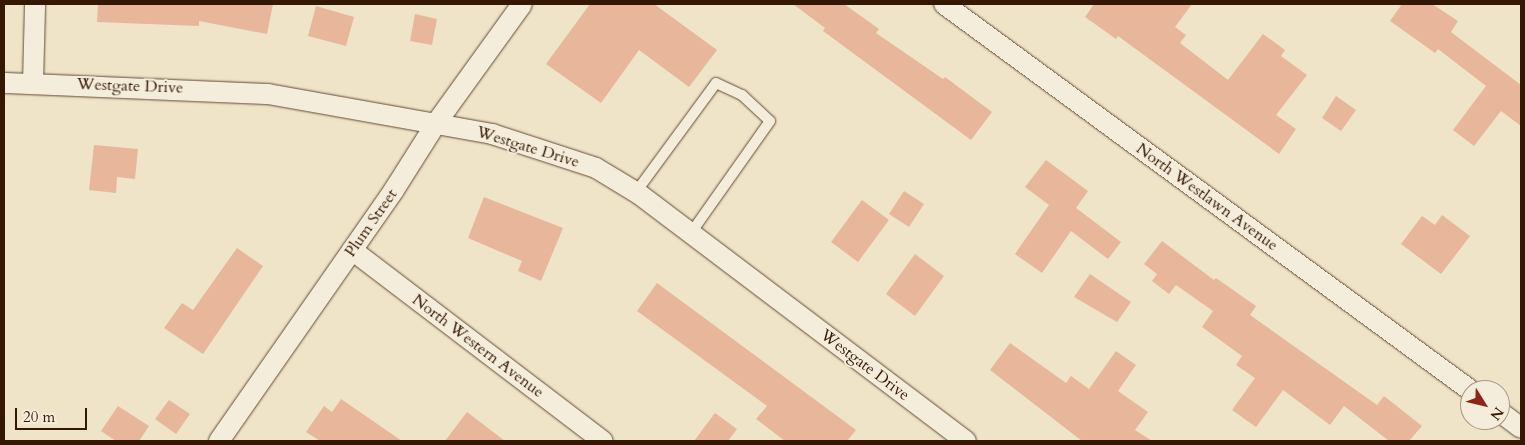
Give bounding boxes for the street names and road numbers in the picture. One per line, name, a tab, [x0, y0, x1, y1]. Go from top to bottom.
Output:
street label: Westgate Drive	[76, 75, 184, 97]
street label: Westgate Drive	[474, 122, 582, 172]
street label: North Westlawn Avenue	[1132, 139, 1282, 255]
street label: Plum Street	[341, 185, 401, 261]
street label: North Western Avenue	[408, 290, 548, 402]
street label: Westgate Drive	[817, 325, 913, 405]

